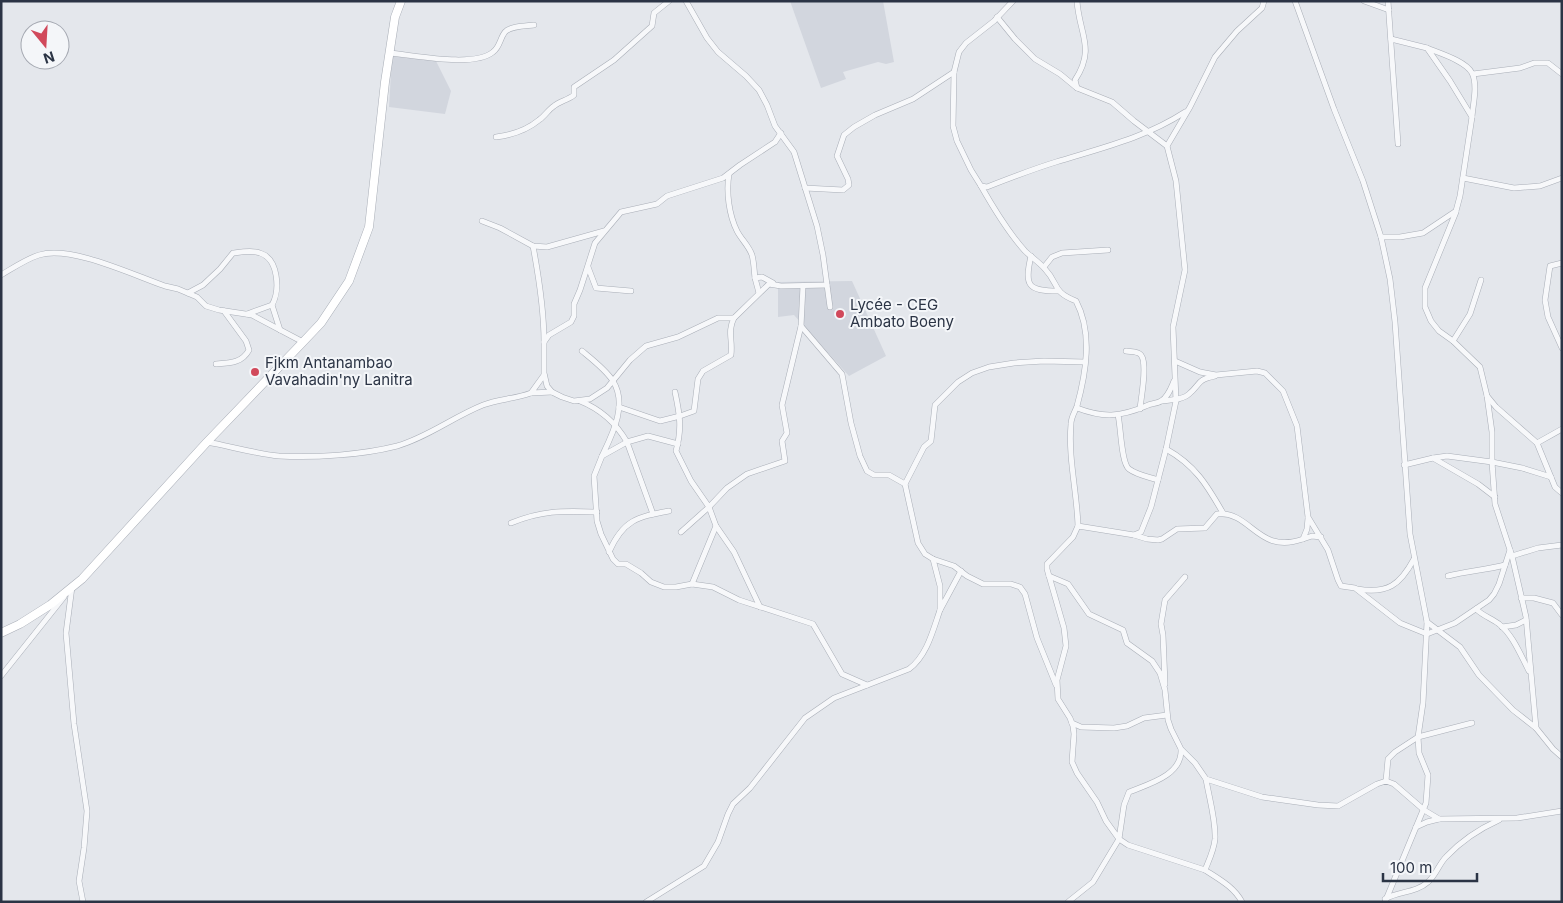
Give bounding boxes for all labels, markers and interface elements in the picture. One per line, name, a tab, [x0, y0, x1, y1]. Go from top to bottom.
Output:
north arrow	[20, 20, 70, 70]
text: N	[41, 48, 57, 68]
place label: Lycée - CEG Ambato Boeny	[850, 295, 954, 331]
marker: Lycée - CEG Ambato Boeny	[834, 308, 846, 320]
place label: Fjkm Antanambao Vavahadin'ny Lanitra	[265, 353, 413, 389]
marker: Fjkm Antanambao Vavahadin'ny Lanitra	[249, 366, 261, 378]
scale bar	[1383, 850, 1477, 882]
text: 100 m	[1390, 858, 1432, 877]

